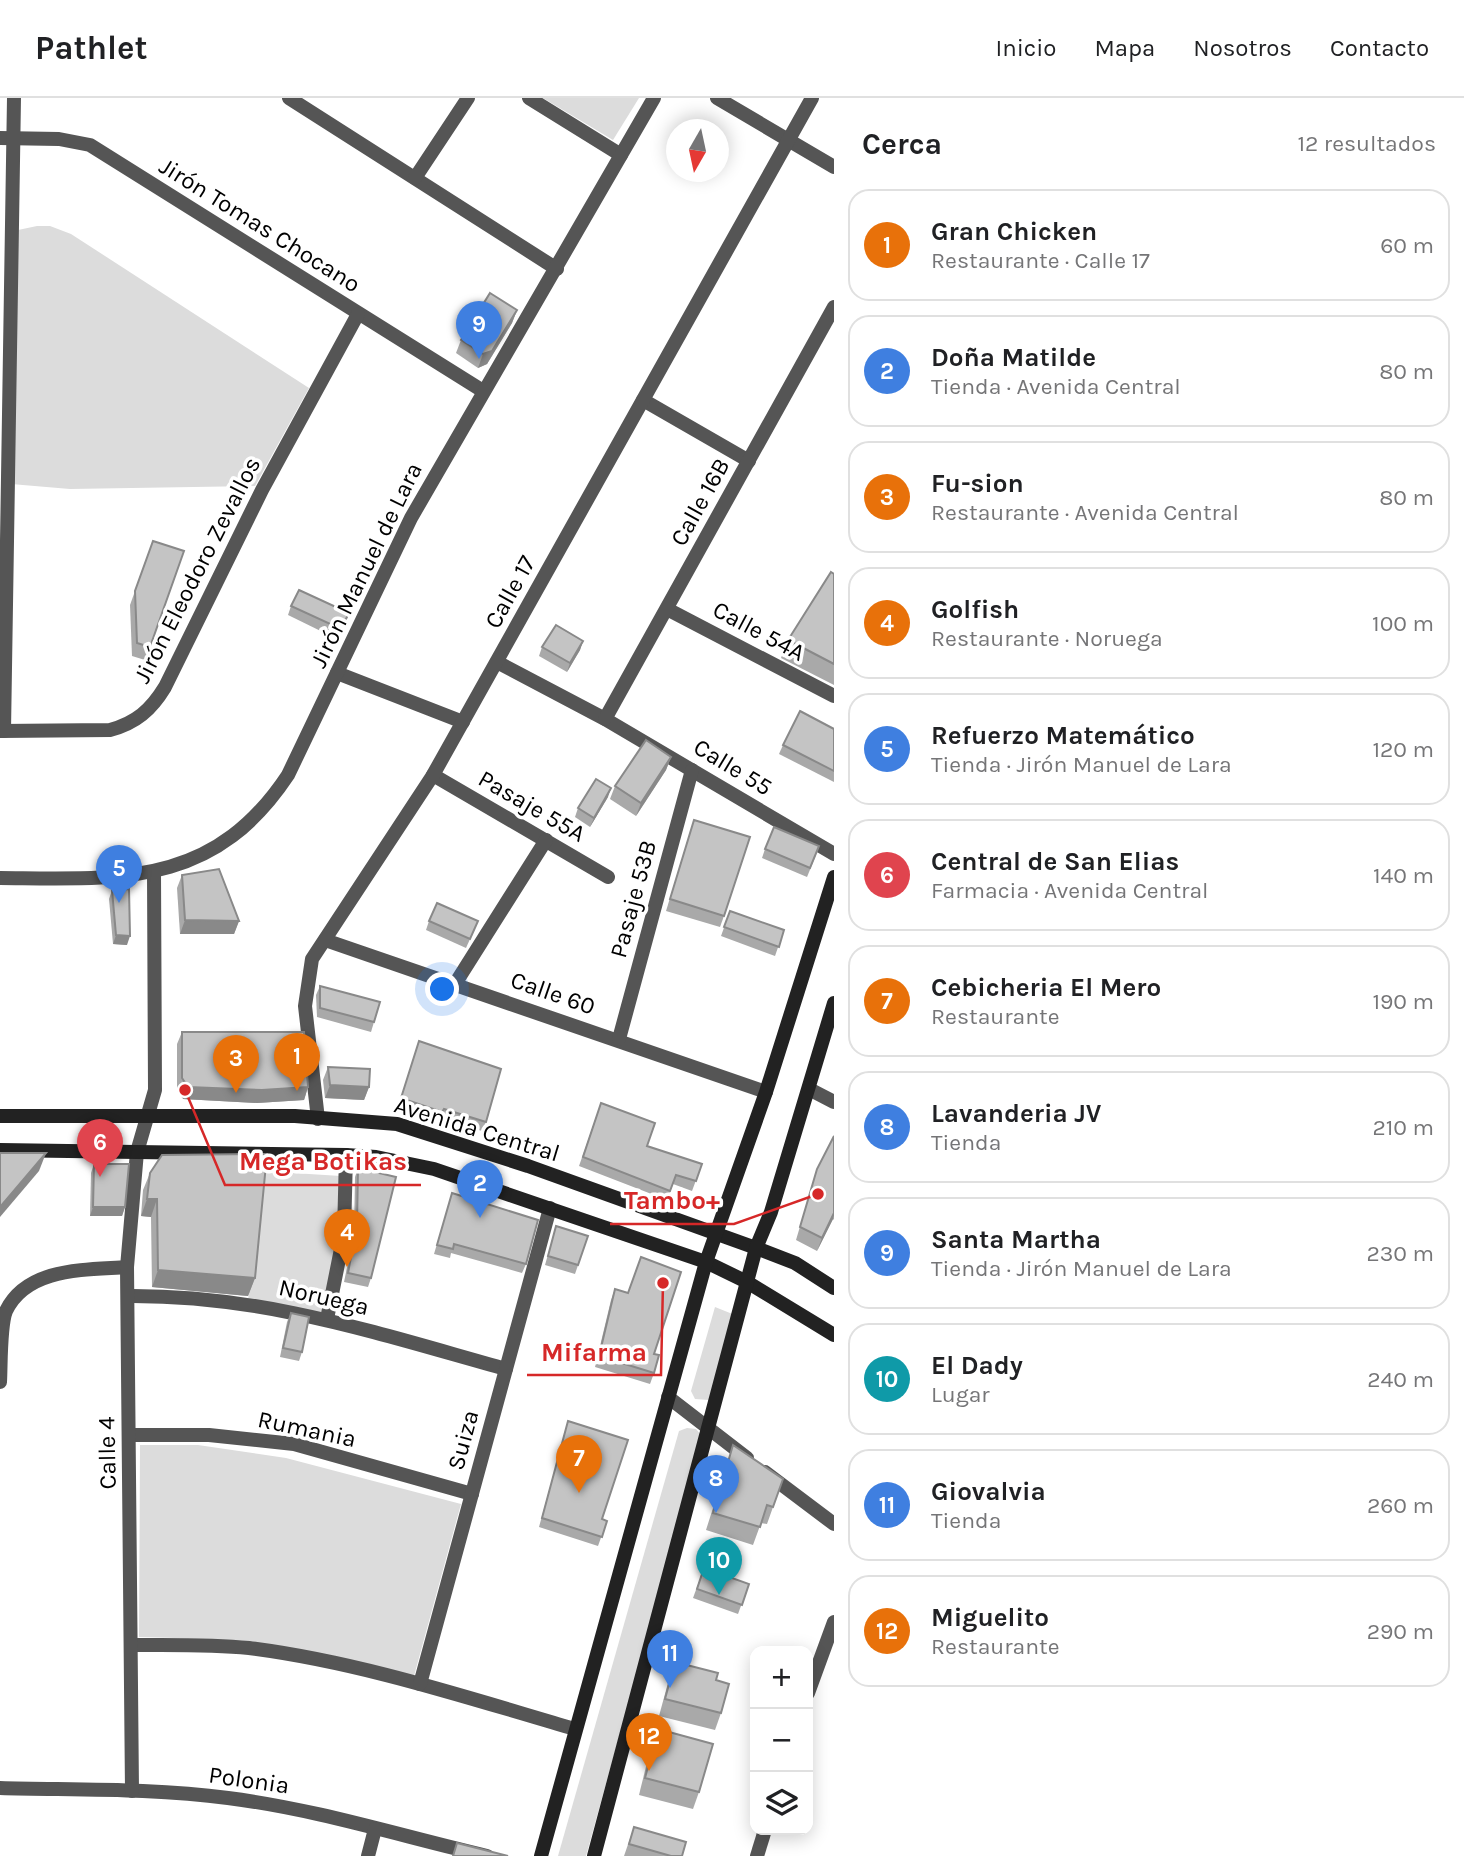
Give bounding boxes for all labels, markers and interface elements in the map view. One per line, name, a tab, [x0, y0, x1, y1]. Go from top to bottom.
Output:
text: Pathlet	[35, 29, 148, 67]
text: Inicio	[995, 34, 1056, 62]
text: Mapa	[1094, 34, 1155, 62]
text: Nosotros	[1193, 34, 1292, 62]
text: Contacto	[1330, 34, 1429, 62]
north arrow	[666, 119, 729, 182]
text: Cerca	[862, 126, 942, 162]
text: 12 resultados	[1297, 130, 1436, 157]
street label: Jirón Tomas Chocano	[154, 152, 366, 298]
text: Gran Chicken	[931, 216, 1097, 247]
text: 1	[883, 232, 891, 259]
text: 60 m	[1380, 232, 1434, 259]
text: Restaurante · Calle 17	[931, 247, 1150, 274]
pin: 9	[456, 301, 502, 359]
text: Doña Matilde	[931, 342, 1096, 373]
text: 2	[880, 358, 894, 385]
text: 80 m	[1379, 358, 1434, 385]
text: Tienda · Avenida Central	[931, 373, 1181, 400]
street label: Jirón Eleodoro Zevallos	[128, 452, 266, 688]
street label: Calle 16B	[664, 453, 736, 551]
street label: Jirón Manuel de Lara	[304, 458, 428, 672]
text: Fu-sion	[931, 468, 1024, 499]
text: 3	[880, 484, 894, 511]
text: 80 m	[1379, 484, 1434, 511]
text: Restaurante · Avenida Central	[931, 499, 1239, 526]
street label: Calle 17	[479, 551, 541, 633]
text: Golfish	[931, 594, 1019, 625]
street label: Calle 54A	[708, 595, 810, 667]
text: 4	[880, 610, 894, 637]
text: 100 m	[1372, 610, 1434, 637]
text: Restaurante · Noruega	[931, 625, 1163, 652]
text: Refuerzo Matemático	[931, 720, 1195, 751]
street label: Calle 55	[689, 733, 777, 801]
text: 5	[880, 736, 894, 763]
text: 120 m	[1372, 736, 1434, 763]
text: Tienda · Jirón Manuel de Lara	[931, 751, 1232, 778]
street label: Pasaje 55A	[474, 764, 591, 848]
street label: Pasaje 53B	[604, 837, 662, 961]
pin: 5	[96, 845, 142, 903]
text: Central de San Elias	[931, 846, 1179, 877]
text: 6	[880, 862, 894, 889]
text: 140 m	[1373, 862, 1434, 889]
text: Farmacia · Avenida Central	[931, 877, 1208, 904]
street label: Calle 60	[507, 966, 599, 1020]
your location	[425, 972, 459, 1006]
text: Cebicheria El Mero	[931, 972, 1161, 1003]
text: 7	[881, 988, 893, 1015]
text: 190 m	[1372, 988, 1434, 1015]
text: Restaurante	[931, 1003, 1060, 1030]
pin: 1	[274, 1033, 320, 1091]
pin: 3	[213, 1035, 259, 1093]
street label: Avenida Central	[391, 1091, 563, 1167]
text: Lavanderia JV	[931, 1098, 1101, 1129]
text: 8	[880, 1114, 894, 1141]
text: 210 m	[1372, 1114, 1434, 1141]
pin: 6	[77, 1119, 123, 1177]
text: Tienda	[931, 1129, 1001, 1156]
callout: Mega Botikas	[225, 1138, 421, 1185]
text: Mega Botikas	[239, 1146, 407, 1177]
pin: 2	[457, 1160, 503, 1218]
callout: Tambo+	[610, 1177, 734, 1224]
text: Tambo+	[624, 1185, 720, 1216]
pin: 4	[324, 1209, 370, 1267]
text: Santa Martha	[931, 1224, 1101, 1255]
text: 9	[880, 1240, 894, 1267]
text: 230 m	[1366, 1240, 1434, 1267]
text: Tienda · Jirón Manuel de Lara	[931, 1255, 1232, 1282]
street label: Noruega	[276, 1273, 372, 1321]
callout: Mifarma	[527, 1328, 661, 1375]
text: Mifarma	[541, 1337, 647, 1368]
text: El Dady	[931, 1350, 1023, 1381]
text: 10	[876, 1366, 898, 1393]
text: 240 m	[1367, 1366, 1434, 1393]
text: Lugar	[931, 1381, 990, 1408]
street label: Rumania	[255, 1405, 359, 1453]
street label: Suiza	[442, 1407, 484, 1473]
street label: Calle 4	[92, 1416, 122, 1490]
pin: 7	[556, 1435, 602, 1493]
pin: 8	[693, 1455, 739, 1513]
text: Giovalvia	[931, 1476, 1046, 1507]
text: 11	[879, 1492, 895, 1519]
text: 260 m	[1367, 1492, 1434, 1519]
text: Tienda	[931, 1507, 1001, 1534]
pin: 10	[696, 1537, 742, 1595]
text: Miguelito	[931, 1602, 1049, 1633]
text: 12	[876, 1618, 898, 1645]
text: 290 m	[1367, 1618, 1434, 1645]
pin: 11	[647, 1630, 693, 1688]
text: Restaurante	[931, 1633, 1060, 1660]
map controls	[750, 1646, 813, 1835]
button: +	[750, 1646, 813, 1709]
button: −	[750, 1709, 813, 1772]
pin: 12	[626, 1713, 672, 1771]
street label: Polonia	[207, 1760, 291, 1800]
button: layers	[750, 1772, 813, 1835]

